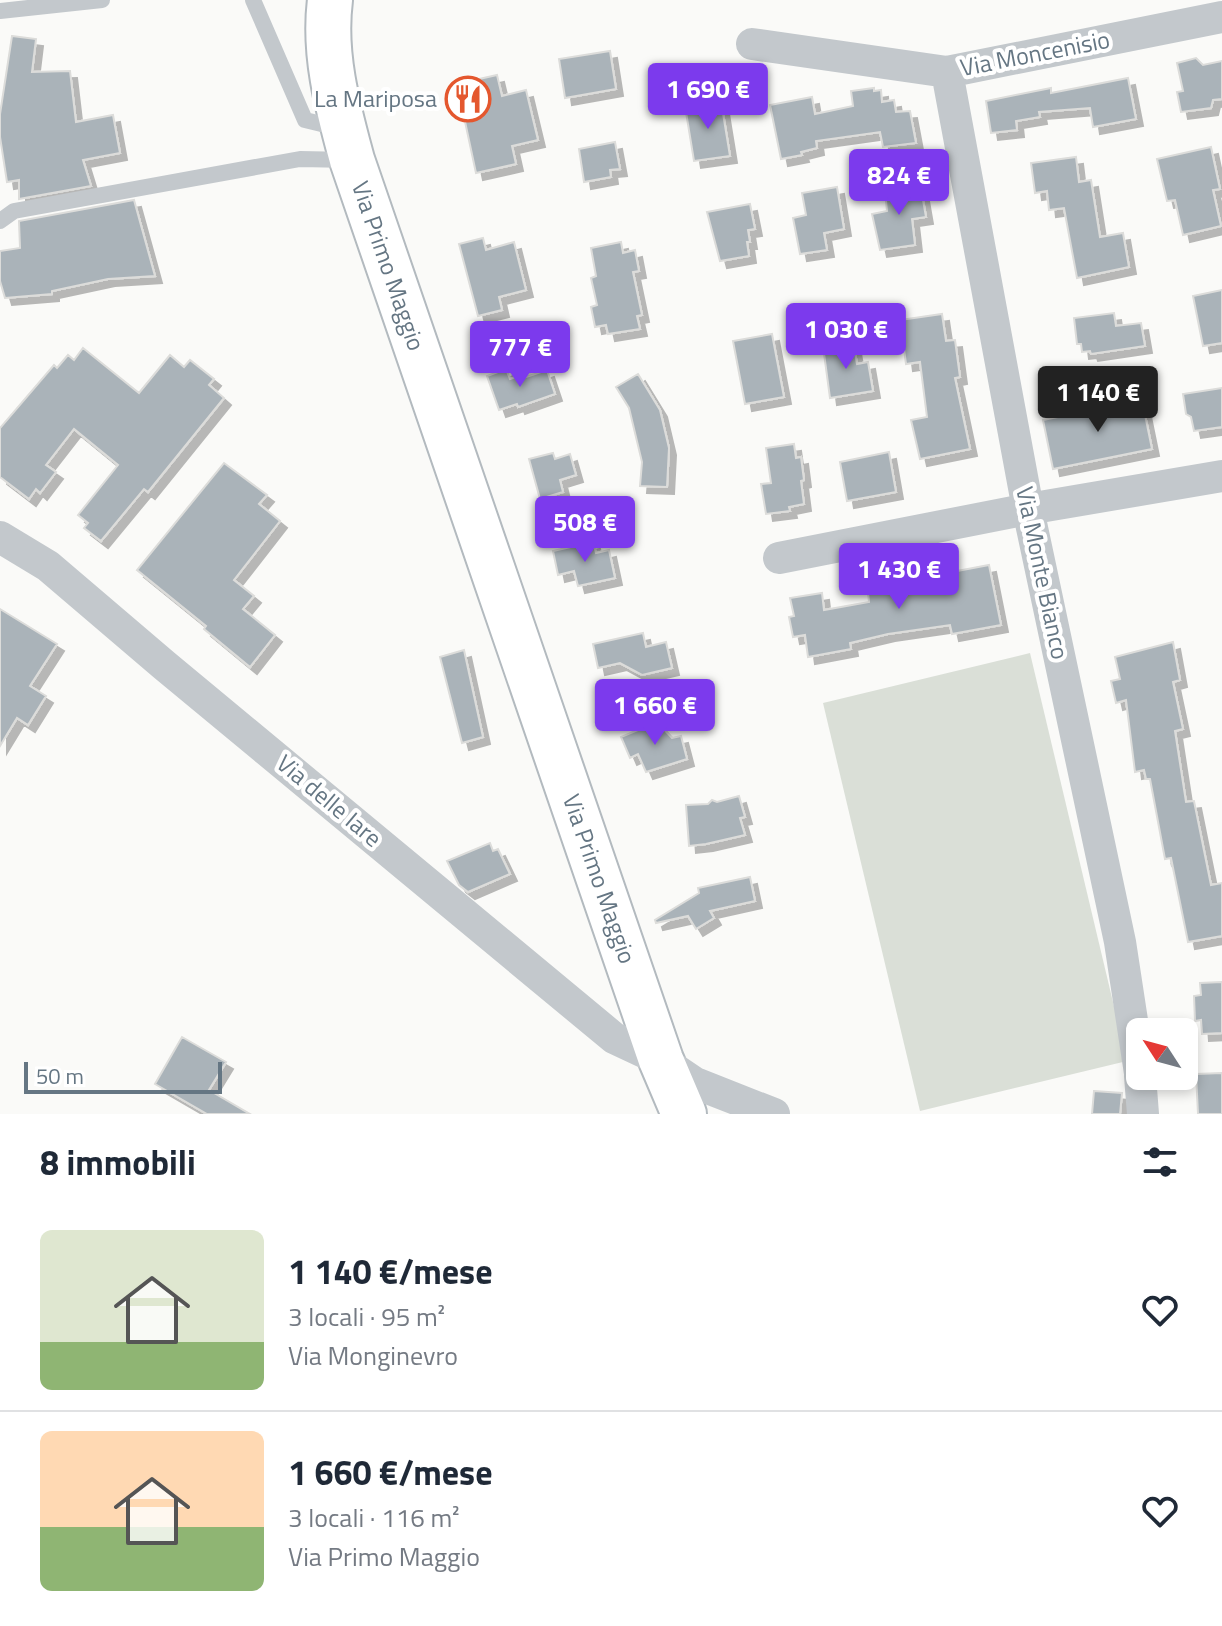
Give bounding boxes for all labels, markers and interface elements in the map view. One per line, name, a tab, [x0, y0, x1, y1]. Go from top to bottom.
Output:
street label: Via Moncenisio	[957, 21, 1113, 85]
pin: 1 690 €	[634, 63, 782, 131]
text: 1 690 €	[666, 69, 750, 108]
restaurant icon: La Mariposa	[444, 75, 492, 123]
place label: La Mariposa	[314, 80, 437, 116]
pin: 824 €	[843, 149, 955, 217]
text: 824 €	[867, 155, 931, 194]
street label: Via Primo Maggio	[343, 176, 435, 355]
pin: 1 030 €	[772, 303, 920, 371]
text: 1 030 €	[804, 309, 888, 348]
pin: 777 €	[464, 321, 576, 389]
text: 777 €	[488, 327, 552, 366]
pin: 1 140 €	[1024, 366, 1172, 434]
text: 1 140 €	[1056, 372, 1140, 411]
street label: Via Monte Bianco	[1007, 483, 1079, 663]
pin: 508 €	[529, 496, 641, 564]
text: 508 €	[553, 502, 617, 541]
pin: 1 430 €	[825, 543, 973, 611]
text: 1 430 €	[857, 549, 941, 588]
pin: 1 660 €	[581, 679, 729, 747]
text: 1 660 €	[613, 685, 697, 724]
street label: Via delle Iare	[269, 745, 390, 855]
street label: Via Primo Maggio	[554, 789, 646, 968]
north arrow	[1126, 1018, 1198, 1090]
map controls	[1126, 1018, 1198, 1090]
scale bar	[24, 1058, 222, 1094]
text: 50 m	[36, 1059, 84, 1093]
text: 8 immobili	[40, 1136, 196, 1188]
icon: filters	[1138, 1140, 1182, 1184]
text: 1 140 €/mese	[288, 1245, 493, 1297]
icon: home	[104, 1262, 200, 1358]
icon: heart	[1138, 1288, 1182, 1332]
text: 3 locali · 95 m²	[288, 1297, 445, 1336]
text: Via Monginevro	[288, 1336, 458, 1375]
text: 1 660 €/mese	[288, 1446, 493, 1498]
icon: home	[104, 1463, 200, 1559]
icon: heart	[1138, 1489, 1182, 1533]
text: 3 locali · 116 m²	[288, 1498, 460, 1537]
text: Via Primo Maggio	[288, 1537, 480, 1576]

